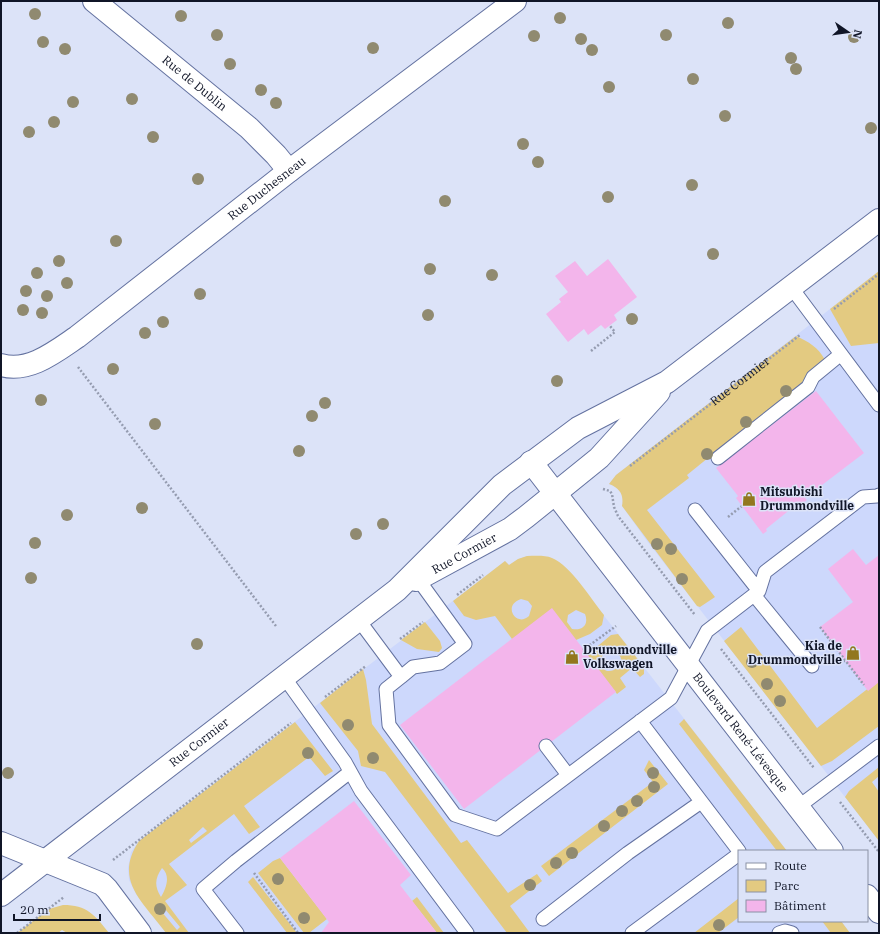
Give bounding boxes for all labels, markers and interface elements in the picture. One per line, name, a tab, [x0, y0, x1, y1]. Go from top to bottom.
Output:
north arrow	[828, 12, 868, 52]
text: N	[850, 28, 866, 40]
street label: Rue de Dublin	[159, 52, 231, 114]
street label: Rue Duchesneau	[225, 153, 309, 223]
street label: Rue Cormier	[707, 353, 773, 409]
place label: Mitsubishi Drummondville	[760, 484, 854, 513]
shop icon: Mitsubishi Drummondville	[741, 491, 757, 507]
street label: Rue Cormier	[429, 529, 500, 577]
place label: Kia de Drummondville	[748, 638, 842, 667]
place label: Drummondville Volkswagen	[583, 642, 677, 671]
shop icon: Kia de Drummondville	[845, 645, 861, 661]
shop icon: Drummondville Volkswagen	[564, 649, 580, 665]
street label: Boulevard René-Lévesque	[690, 669, 792, 795]
street label: Rue Cormier	[166, 714, 232, 770]
legend	[738, 850, 868, 922]
text: Route	[774, 858, 807, 873]
text: Parc	[774, 878, 799, 893]
scale bar	[14, 896, 100, 922]
text: Bâtiment	[774, 898, 826, 913]
text: 20 m	[20, 902, 49, 917]

